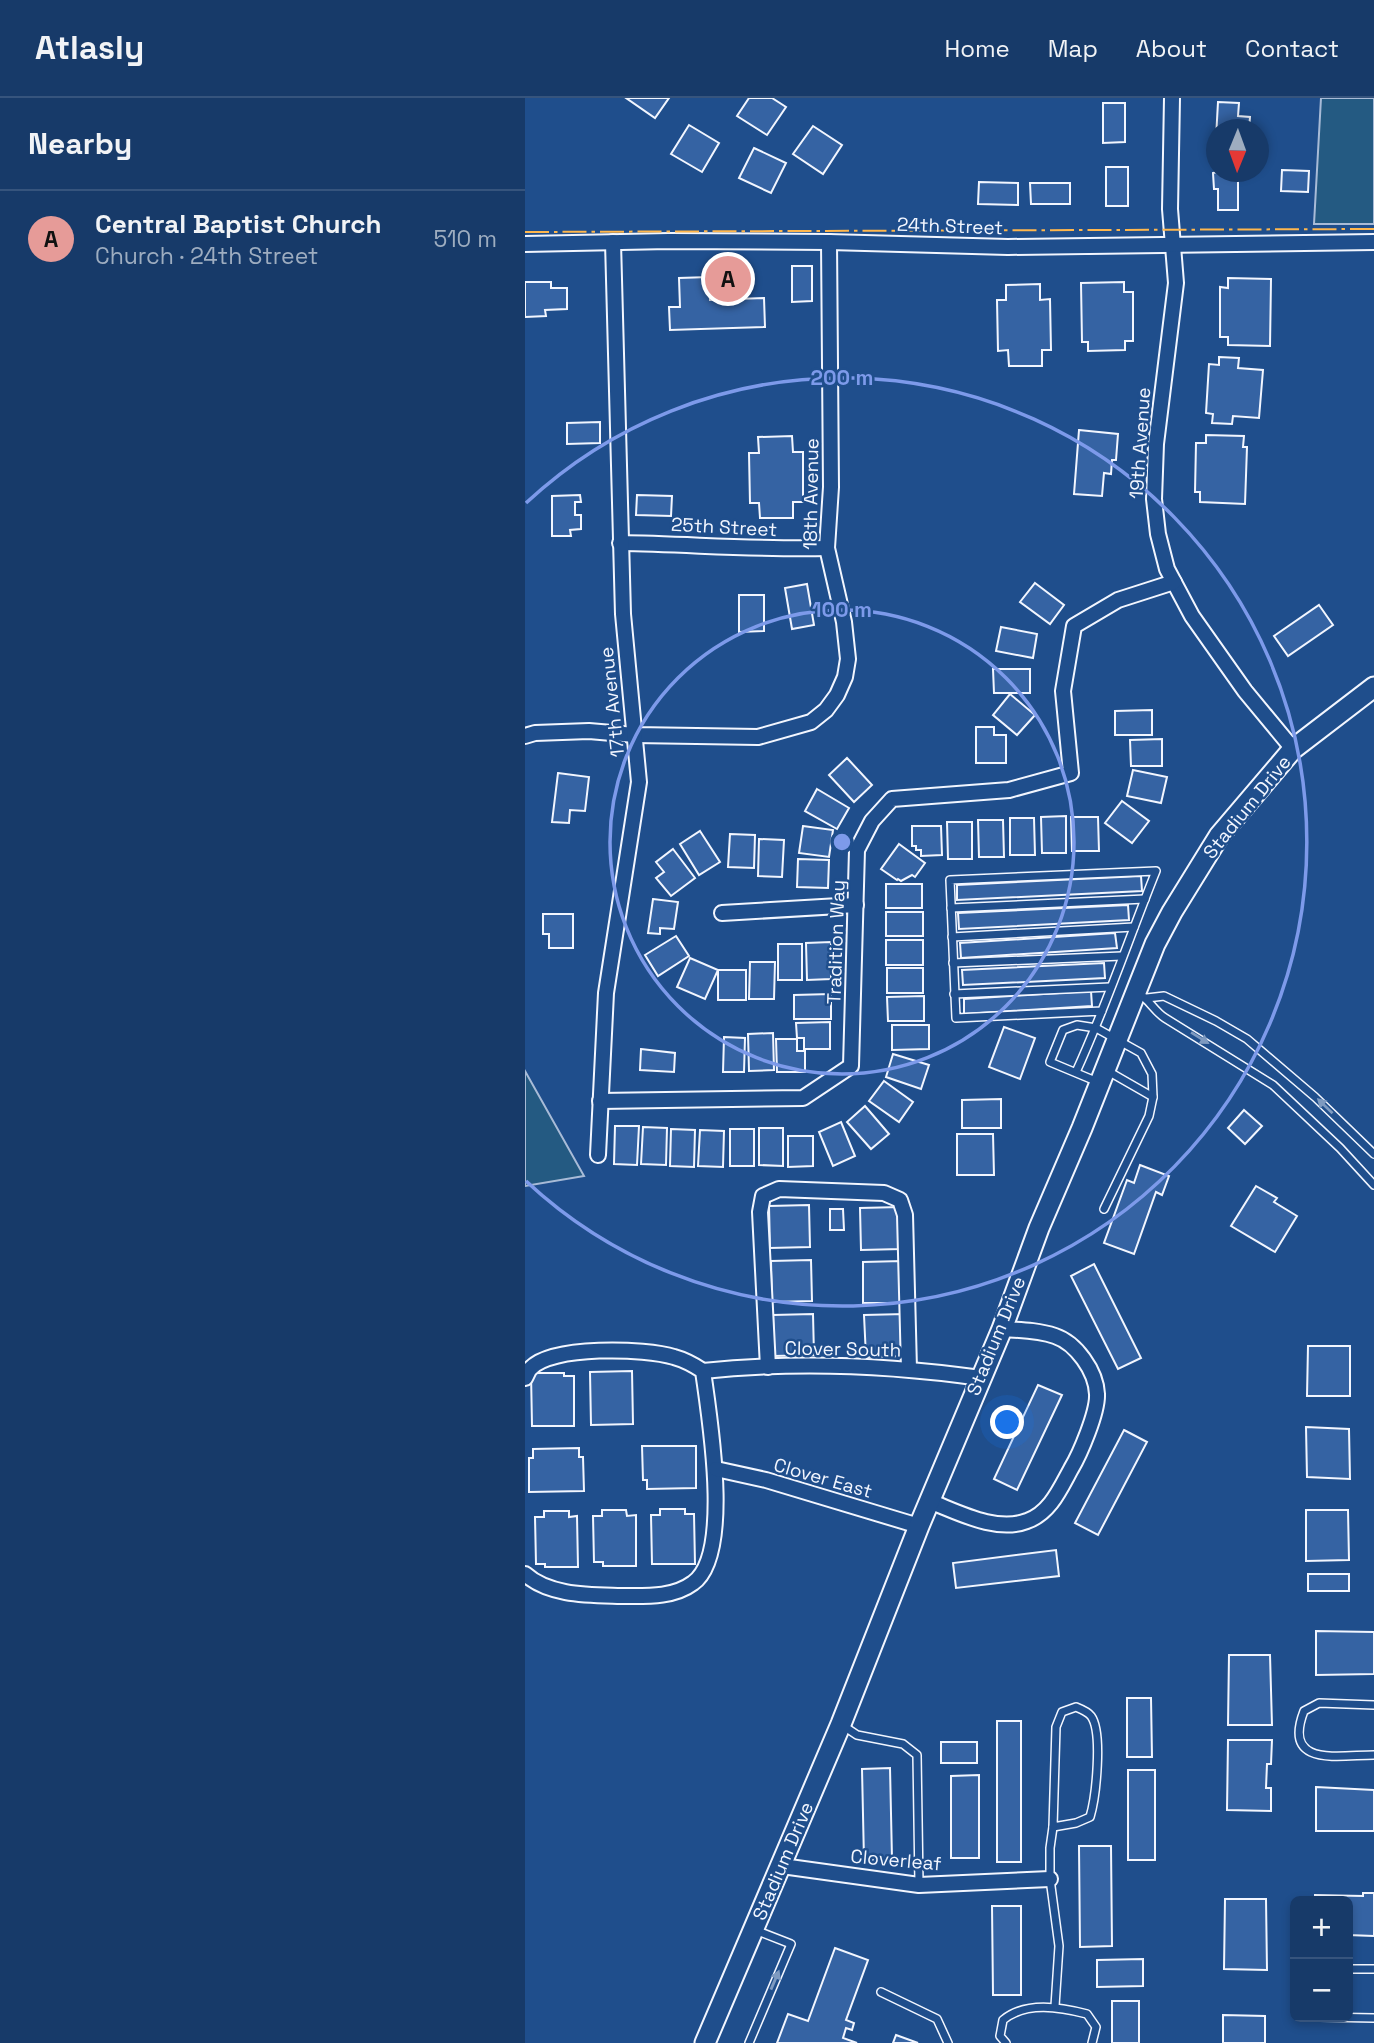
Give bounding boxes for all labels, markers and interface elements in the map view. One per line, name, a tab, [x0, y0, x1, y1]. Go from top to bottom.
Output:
text: Atlasly	[35, 27, 144, 69]
text: Home	[944, 33, 1010, 64]
text: Map	[1048, 33, 1098, 64]
text: About	[1136, 33, 1207, 64]
text: Contact	[1245, 33, 1339, 64]
north arrow	[1206, 119, 1269, 182]
text: Nearby	[28, 124, 132, 163]
text: Central Baptist Church	[95, 207, 382, 241]
street label: 24th Street	[897, 212, 1003, 240]
text: A	[44, 224, 58, 254]
text: 510 m	[434, 224, 497, 254]
text: Church · 24th Street	[95, 241, 318, 271]
pin: A	[705, 253, 751, 305]
text: 200 m	[811, 364, 873, 391]
street label: 19th Avenue	[1124, 386, 1156, 500]
street label: 18th Avenue	[798, 438, 824, 550]
street label: 25th Street	[670, 512, 778, 542]
text: 100 m	[812, 596, 872, 623]
street label: 17th Avenue	[594, 646, 630, 758]
street label: Stadium Drive	[1198, 750, 1296, 864]
centre of rings	[830, 830, 854, 854]
street label: Tradition Way	[821, 879, 851, 1005]
one-way arrow	[1190, 1032, 1210, 1045]
one-way arrow	[1317, 1099, 1334, 1115]
street label: Stadium Drive	[961, 1273, 1031, 1399]
street label: Clover South	[784, 1335, 902, 1363]
your location	[990, 1405, 1024, 1439]
street label: Clover East	[771, 1452, 875, 1504]
street label: Stadium Drive	[747, 1798, 819, 1924]
street label: Cloverleaf	[850, 1844, 942, 1876]
map controls	[1290, 1896, 1353, 2022]
button: +	[1290, 1896, 1353, 1959]
button: −	[1290, 1959, 1353, 2022]
one-way arrow	[770, 1969, 781, 1990]

